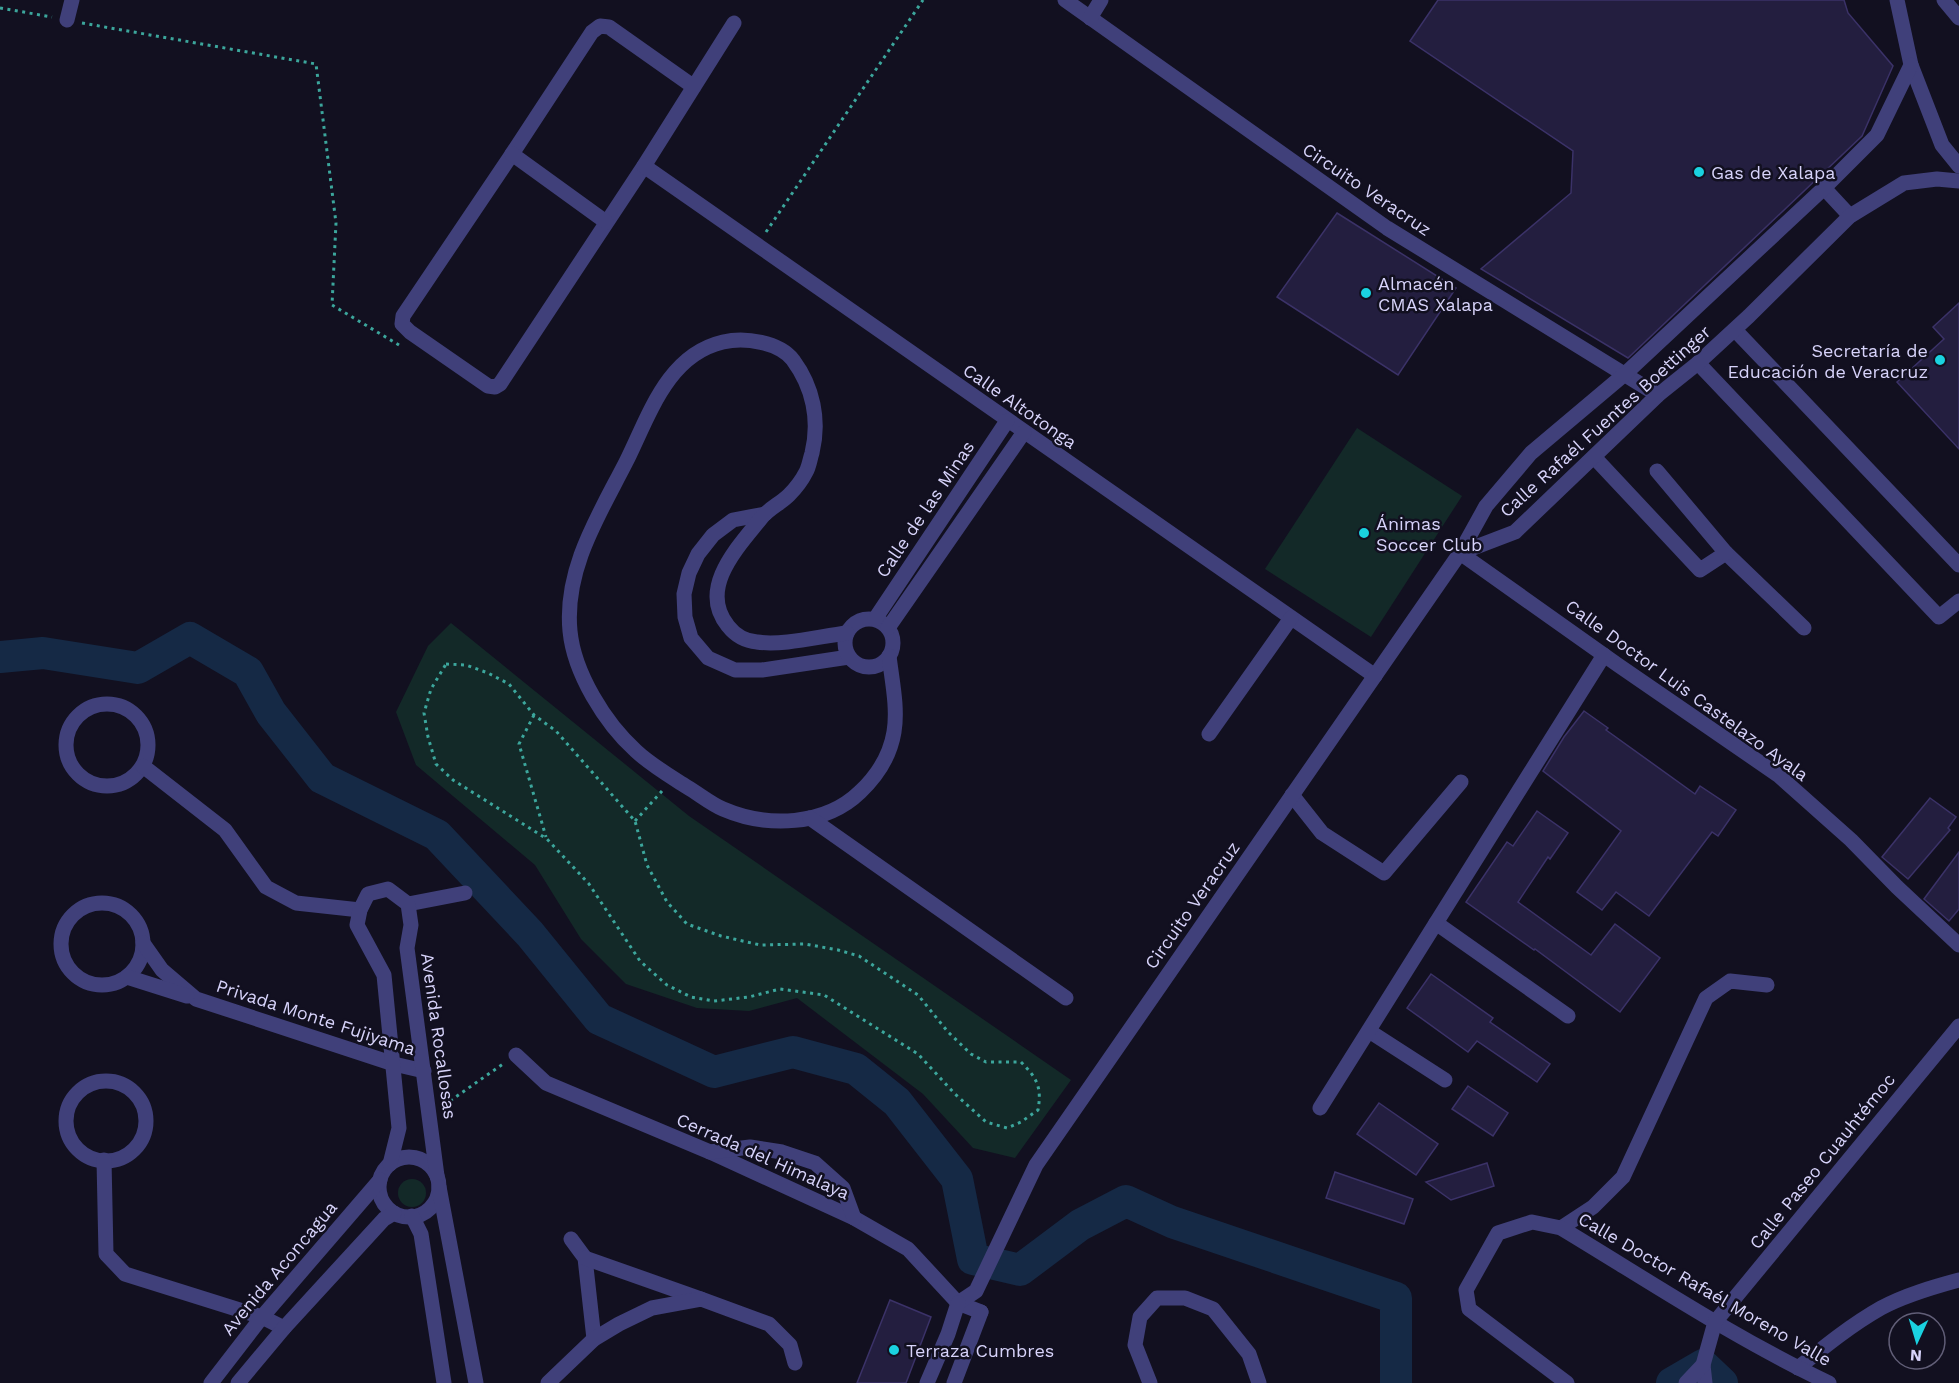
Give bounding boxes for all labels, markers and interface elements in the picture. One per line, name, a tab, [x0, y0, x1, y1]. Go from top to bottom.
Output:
street label: Circuito Veracruz	[1299, 138, 1435, 240]
place label: Gas de Xalapa	[1711, 162, 1835, 183]
marker: Gas de Xalapa	[1692, 165, 1706, 179]
place label: Almacén CMAS Xalapa	[1378, 273, 1493, 315]
marker: Almacén CMAS Xalapa	[1359, 286, 1373, 300]
street label: Calle Rafaél Fuentes Boettinger	[1495, 321, 1715, 521]
place label: Secretaría de Educación de Veracruz	[1727, 340, 1928, 382]
marker: Secretaría de Educación de Veracruz	[1933, 353, 1947, 367]
street label: Calle Altotonga	[959, 359, 1081, 453]
street label: Calle de las Minas	[872, 437, 978, 581]
place label: Ánimas Soccer Club	[1376, 513, 1482, 555]
marker: Ánimas Soccer Club	[1357, 526, 1371, 540]
street label: Calle Doctor Luis Castelazo Ayala	[1562, 595, 1812, 785]
street label: Circuito Veracruz	[1140, 837, 1244, 973]
street label: Avenida Rocallosas	[417, 951, 461, 1121]
street label: Privada Monte Fujiyama	[214, 975, 418, 1059]
street label: Calle Paseo Cuauhtémoc	[1745, 1069, 1899, 1253]
street label: Cerrada del Himalaya	[673, 1108, 853, 1204]
street label: Avenida Aconcagua	[217, 1197, 341, 1339]
street label: Calle Doctor Rafaél Moreno Valle	[1575, 1208, 1835, 1370]
north arrow	[1887, 1311, 1947, 1371]
place label: Terraza Cumbres	[906, 1340, 1054, 1361]
marker: Terraza Cumbres	[887, 1343, 901, 1357]
text: N	[1909, 1346, 1923, 1365]

